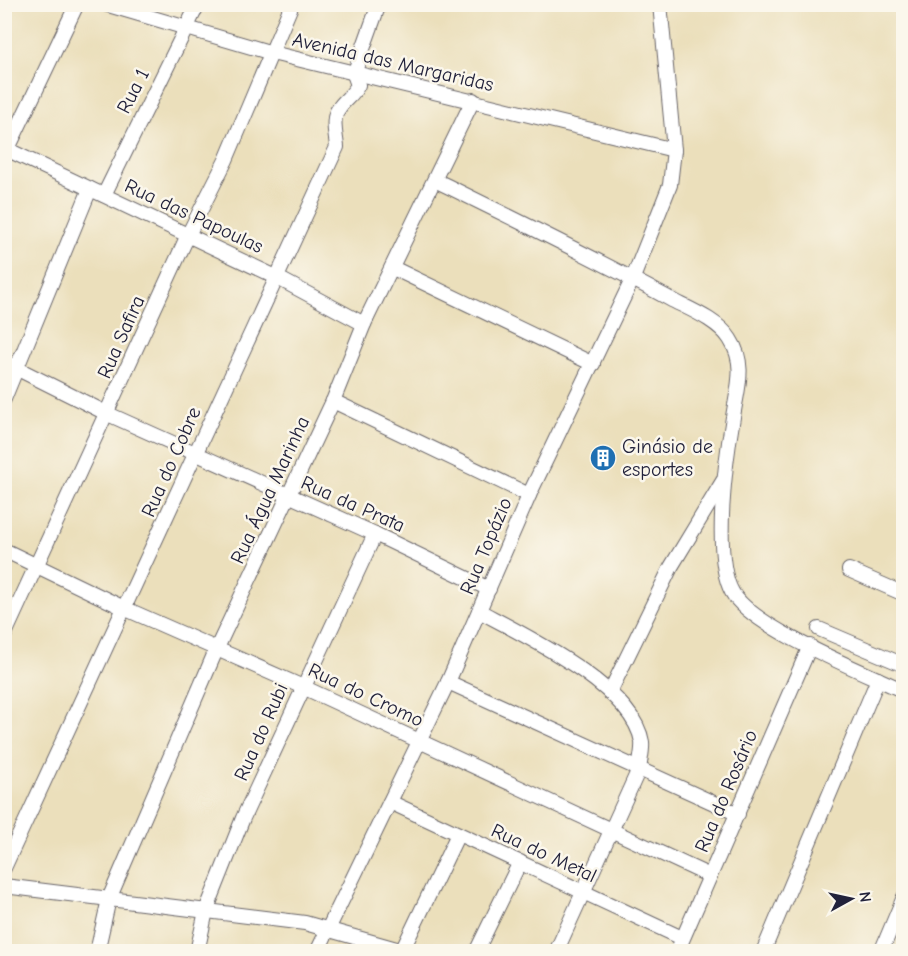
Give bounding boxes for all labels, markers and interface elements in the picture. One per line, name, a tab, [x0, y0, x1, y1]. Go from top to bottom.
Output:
street label: Avenida das Margaridas	[290, 28, 496, 96]
street label: Rua 1	[112, 65, 154, 117]
street label: Rua das Papoulas	[121, 174, 267, 258]
street label: Rua Safira	[92, 292, 150, 382]
street label: Rua do Cobre	[136, 403, 206, 521]
street label: Rua Água Marinha	[225, 412, 314, 567]
place label: Ginásio de esportes	[622, 435, 713, 481]
building icon: Ginásio de esportes	[588, 443, 618, 473]
street label: Rua da Prata	[297, 471, 409, 537]
street label: Rua Topázio	[455, 494, 517, 598]
street label: Rua do Cromo	[305, 658, 427, 732]
street label: Rua do Rubi	[229, 680, 293, 784]
street label: Rua do Rosário	[690, 726, 762, 856]
street label: Rua do Metal	[488, 819, 600, 887]
north arrow	[821, 869, 881, 929]
text: N	[855, 891, 875, 903]

